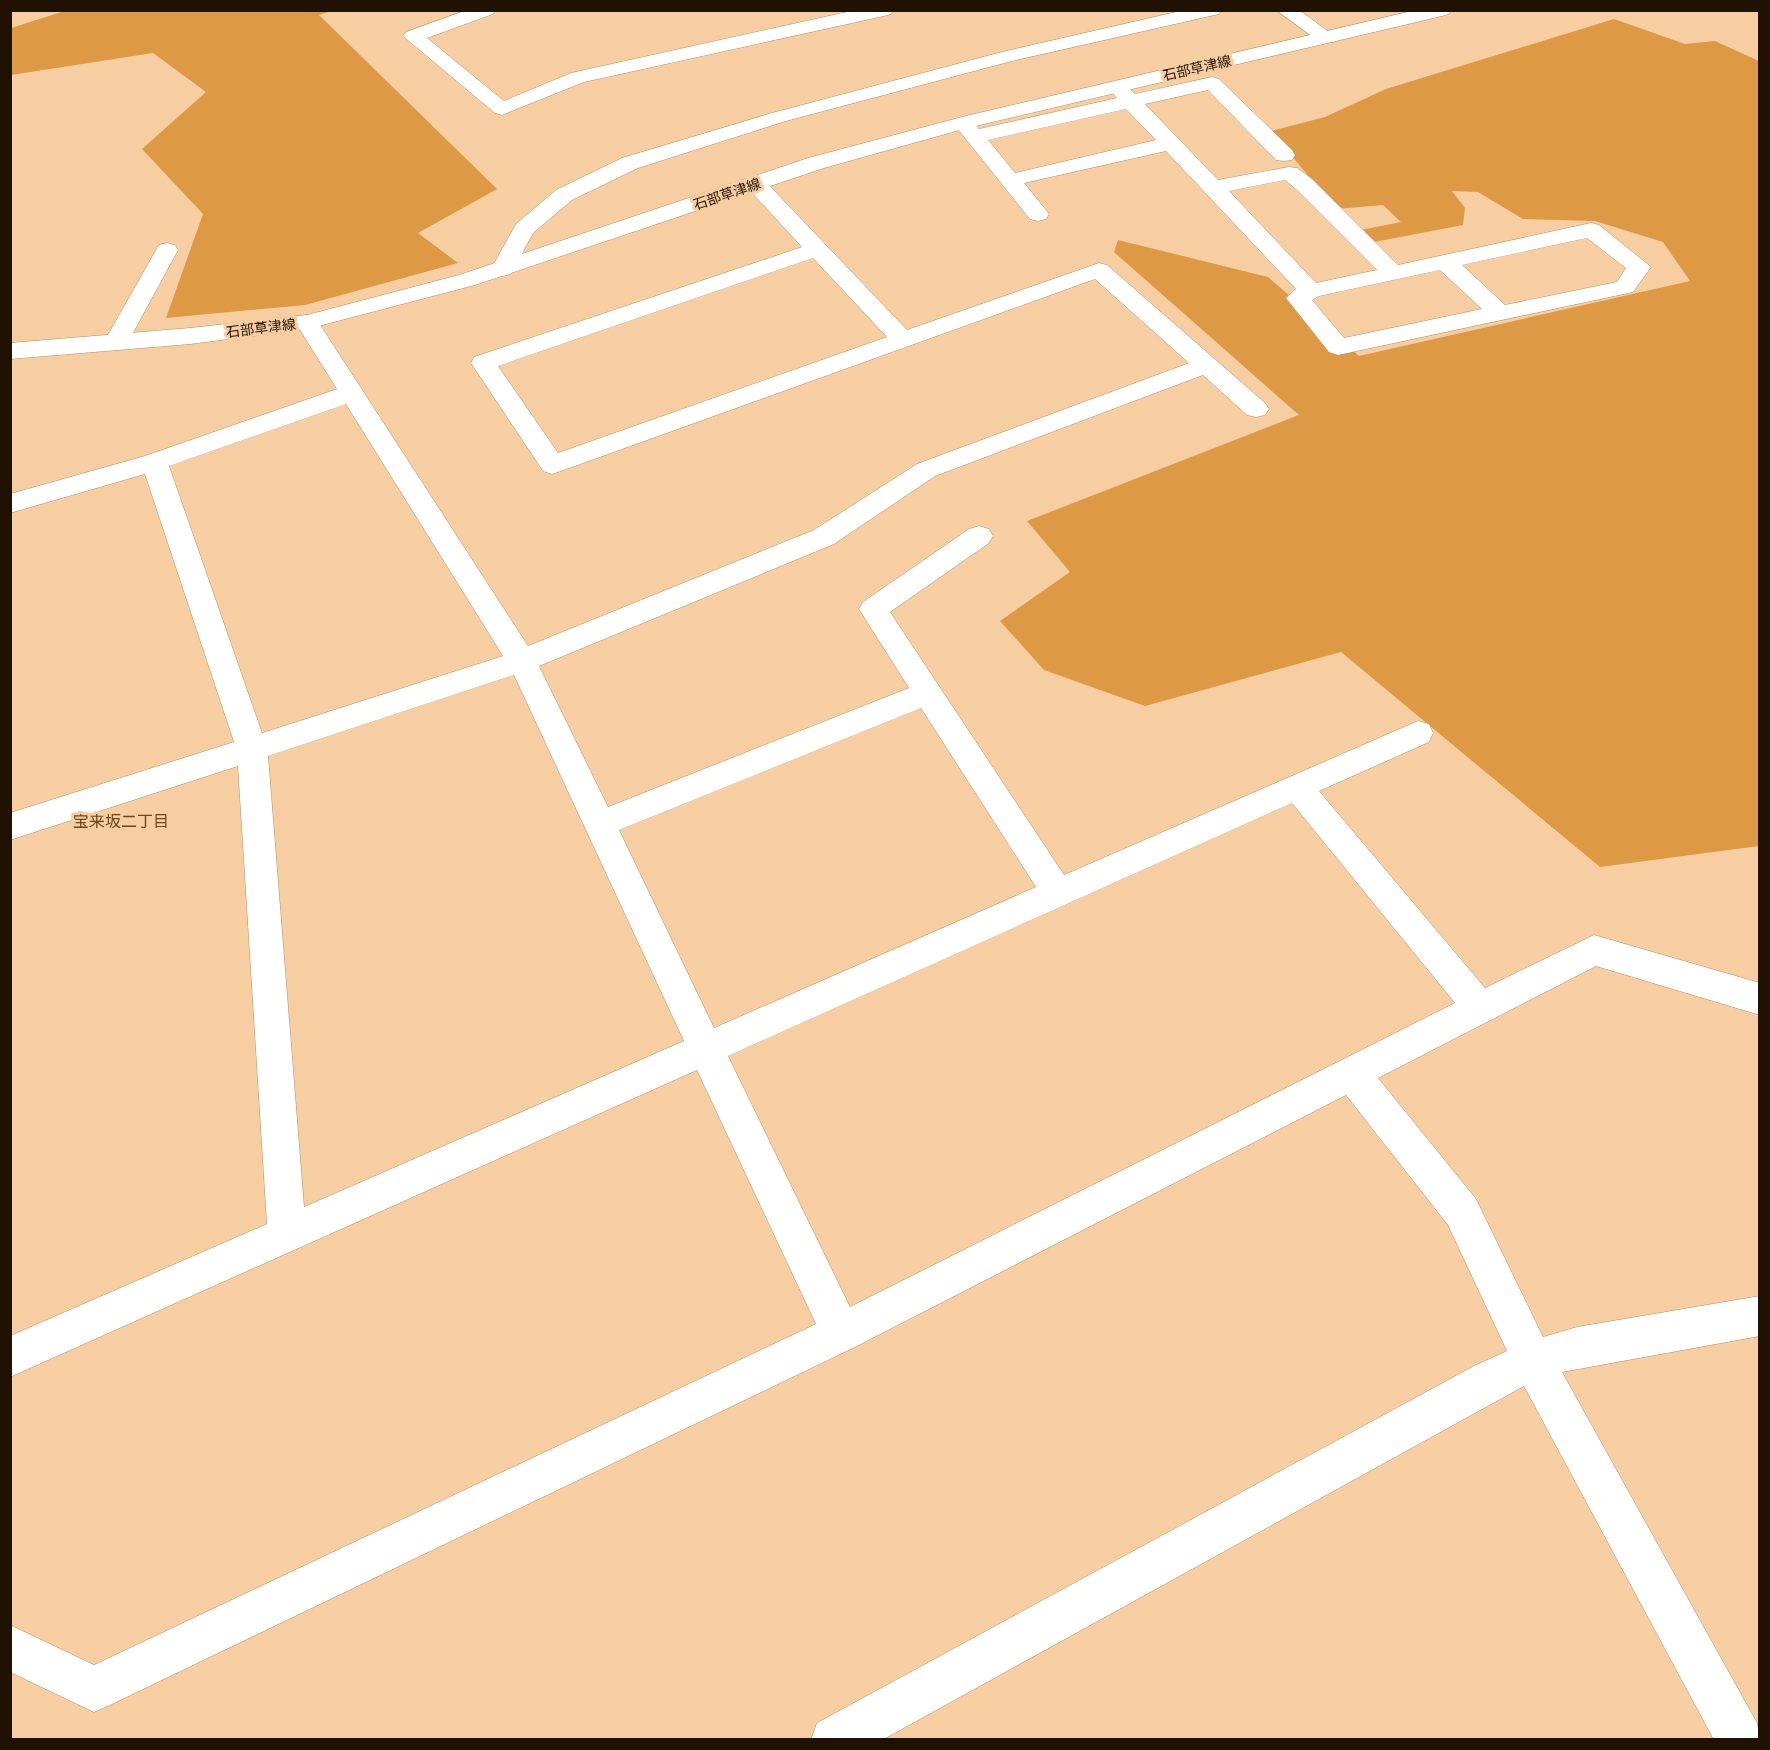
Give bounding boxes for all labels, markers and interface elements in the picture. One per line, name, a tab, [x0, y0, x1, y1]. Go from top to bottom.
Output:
street label: 石部草津線	[1161, 51, 1233, 85]
street label: 石部草津線	[691, 174, 763, 214]
street label: 石部草津線	[225, 315, 297, 341]
district label: 宝来坂二丁目	[73, 811, 169, 831]

